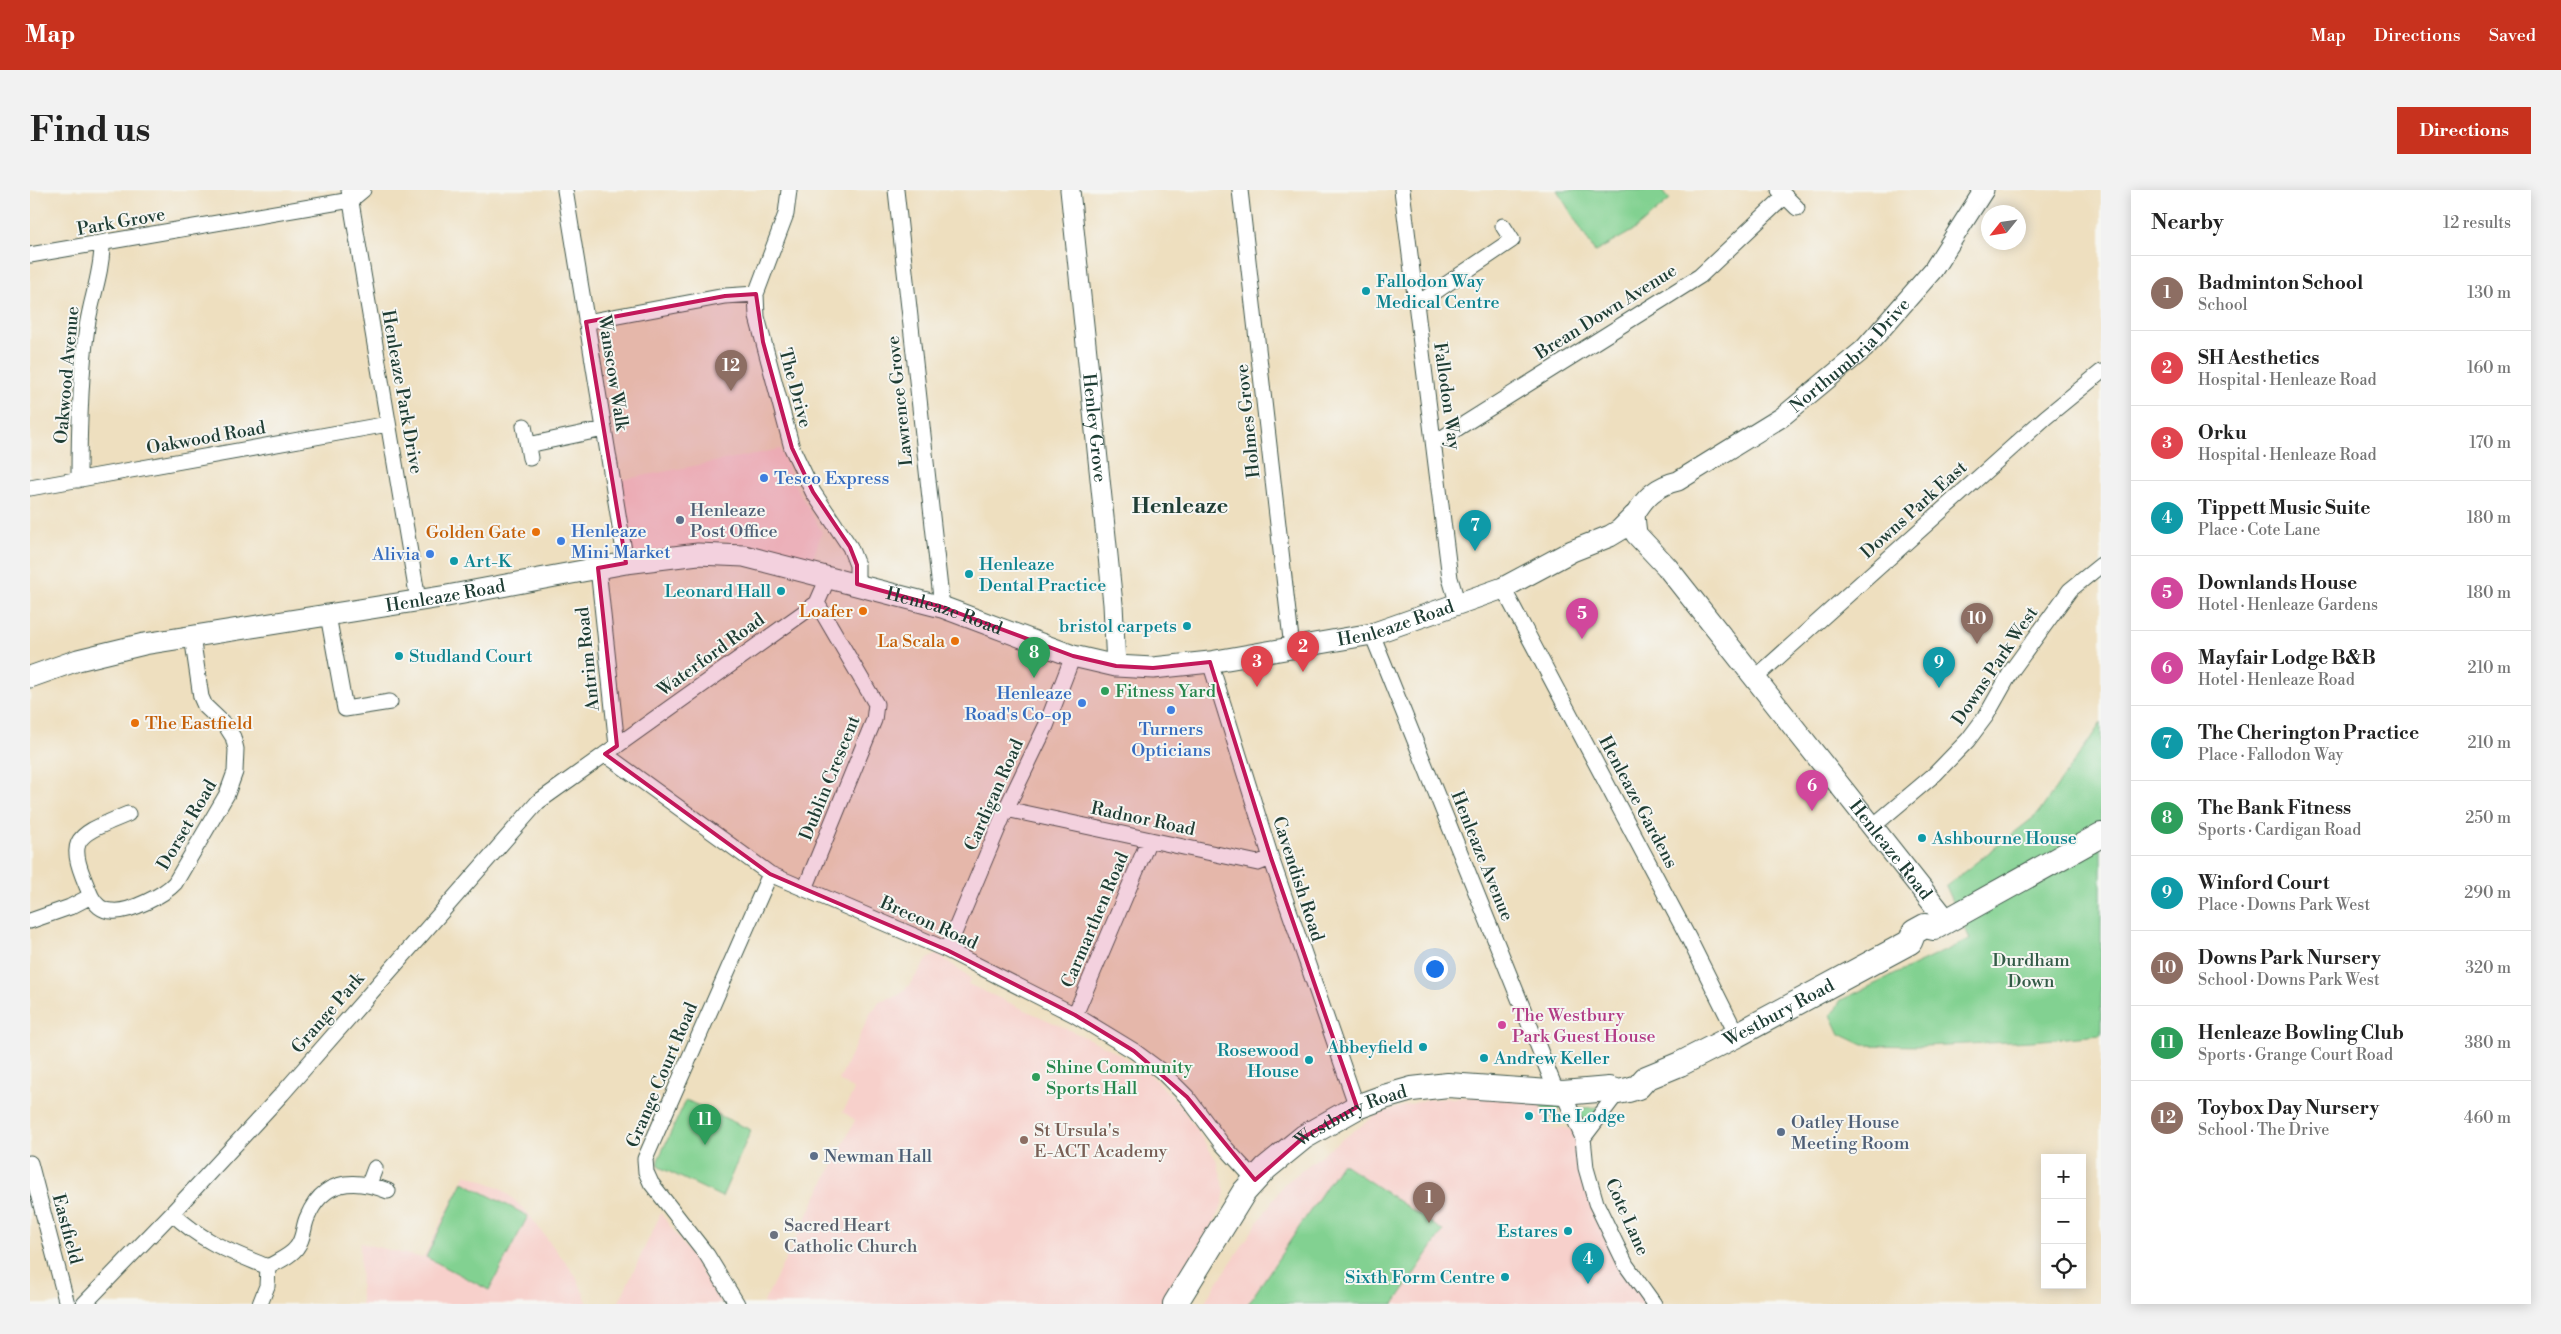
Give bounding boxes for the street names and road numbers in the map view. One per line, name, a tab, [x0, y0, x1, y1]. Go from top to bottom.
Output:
street label: Park Grove	[75, 203, 167, 241]
street label: Brean Down Avenue	[1530, 259, 1681, 365]
street label: Northumbria Drive	[1784, 293, 1915, 418]
street label: Oakwood Avenue	[50, 305, 84, 445]
street label: Henleaze Park Drive	[376, 308, 428, 476]
street label: Wanscow Walk	[592, 312, 634, 434]
street label: Lawrence Grove	[882, 335, 918, 467]
street label: Fallodon Way	[1428, 341, 1466, 451]
street label: The Drive	[773, 346, 817, 430]
street label: Holmes Grove	[1231, 363, 1265, 479]
street label: Henley Grove	[1078, 372, 1112, 483]
street label: Oakwood Road	[145, 416, 268, 460]
street label: Downs Park East	[1856, 456, 1973, 564]
street label: Henleaze Road	[384, 574, 508, 617]
street label: Henleaze Road	[884, 582, 1007, 640]
street label: Henleaze Road	[1336, 594, 1458, 651]
street label: Downs Park West	[1947, 602, 2044, 730]
street label: Antrim Road	[571, 605, 605, 713]
street label: Waterford Road	[652, 608, 770, 702]
street label: Dublin Crescent	[795, 712, 866, 844]
street label: Henleaze Gardens	[1593, 732, 1683, 872]
street label: Cardigan Road	[959, 735, 1029, 854]
street label: Dorset Road	[152, 775, 223, 874]
street label: Henleaze Avenue	[1445, 787, 1519, 925]
street label: Henleaze Road	[1844, 795, 1938, 905]
street label: Radnor Road	[1089, 797, 1198, 841]
street label: Cavendish Road	[1267, 814, 1329, 945]
street label: Carmarthen Road	[1056, 848, 1134, 991]
street label: Brecon Road	[876, 891, 982, 955]
street label: Grange Park	[286, 966, 371, 1058]
street label: Westbury Road	[1719, 973, 1839, 1052]
street label: Grange Court Road	[621, 998, 703, 1151]
street label: Westbury Road	[1289, 1079, 1410, 1152]
street label: Cote Lane	[1600, 1175, 1654, 1259]
street label: Eastfield	[47, 1191, 88, 1267]

